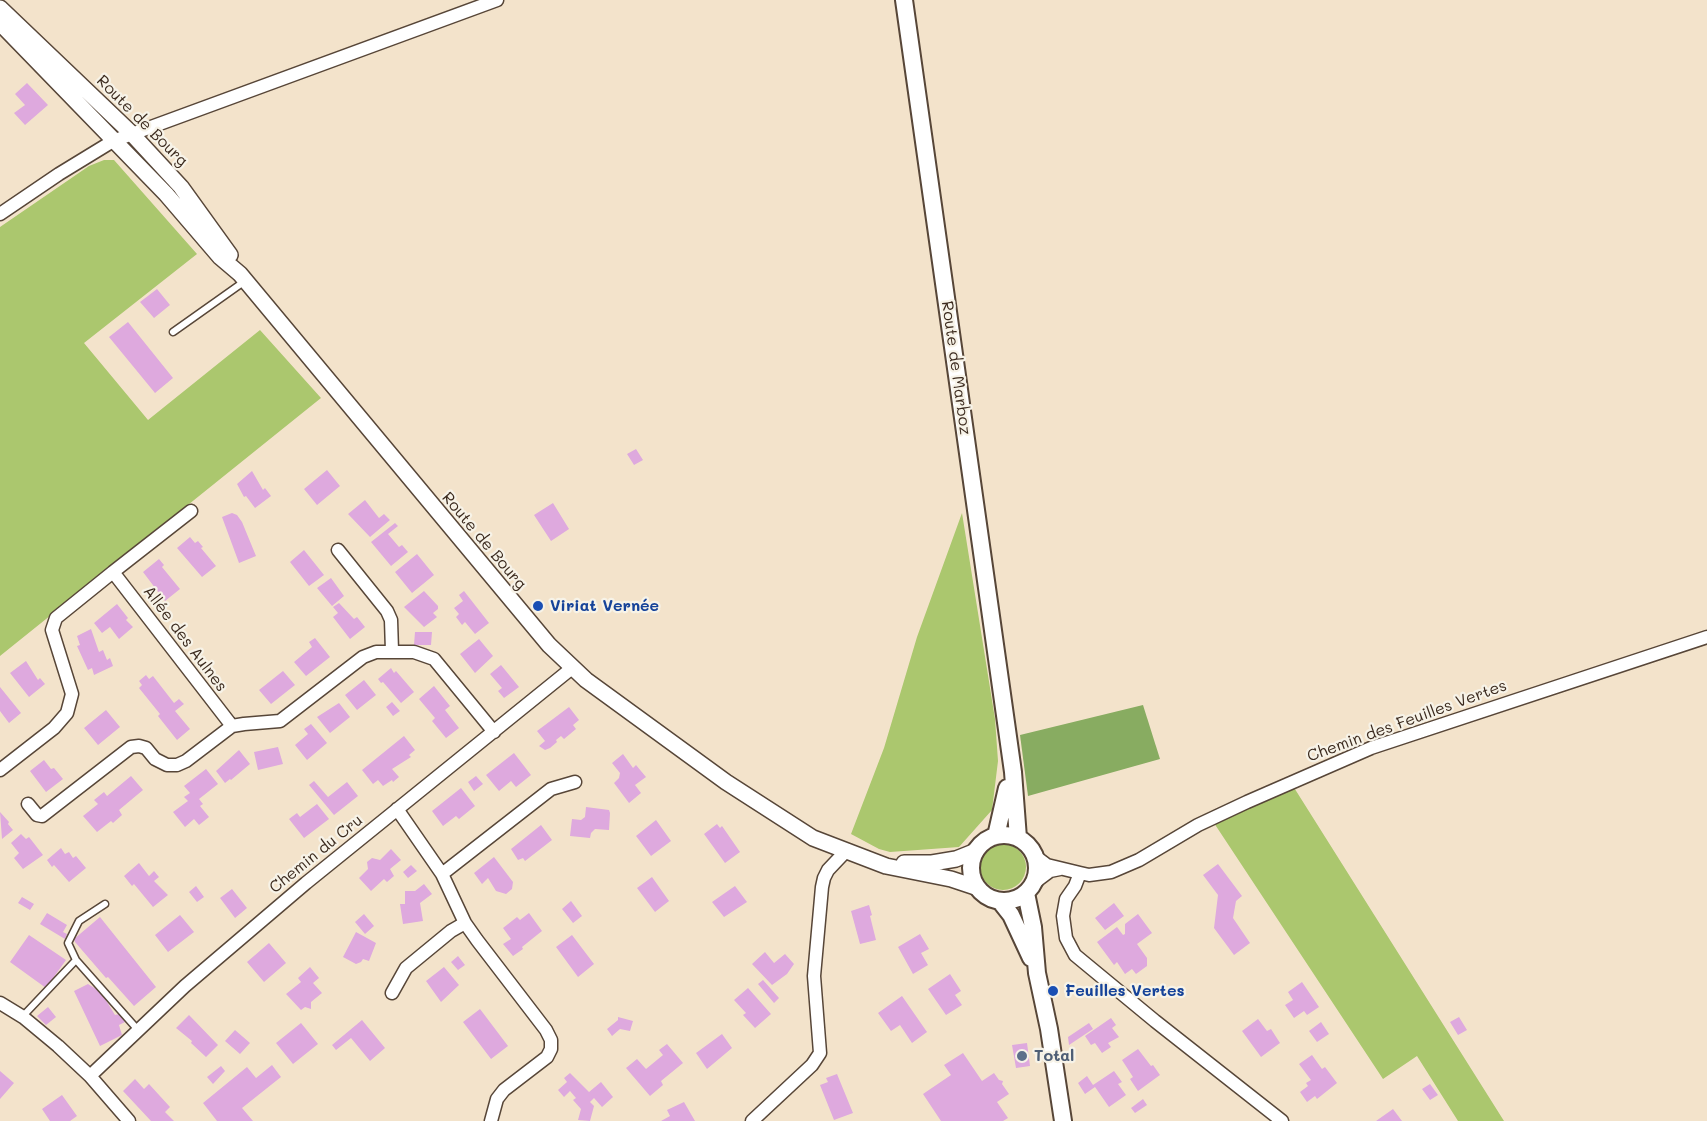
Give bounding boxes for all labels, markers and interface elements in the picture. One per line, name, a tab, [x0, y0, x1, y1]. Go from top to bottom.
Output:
street label: Route de Bourg	[92, 71, 192, 171]
street label: Route de Marboz	[937, 300, 975, 436]
street label: Route de Bourg	[438, 488, 530, 594]
street label: Allée des Aulnes	[139, 582, 231, 696]
place label: Viriat Vernée	[550, 596, 659, 616]
marker: Viriat Vernée	[531, 599, 545, 613]
street label: Chemin des Feuilles Vertes	[1304, 676, 1510, 766]
street label: Chemin du Cru	[266, 811, 366, 897]
place label: Feuilles Vertes	[1065, 981, 1185, 1001]
marker: Feuilles Vertes	[1046, 984, 1060, 998]
place label: Total	[1034, 1046, 1074, 1066]
marker: Total	[1015, 1049, 1029, 1063]

